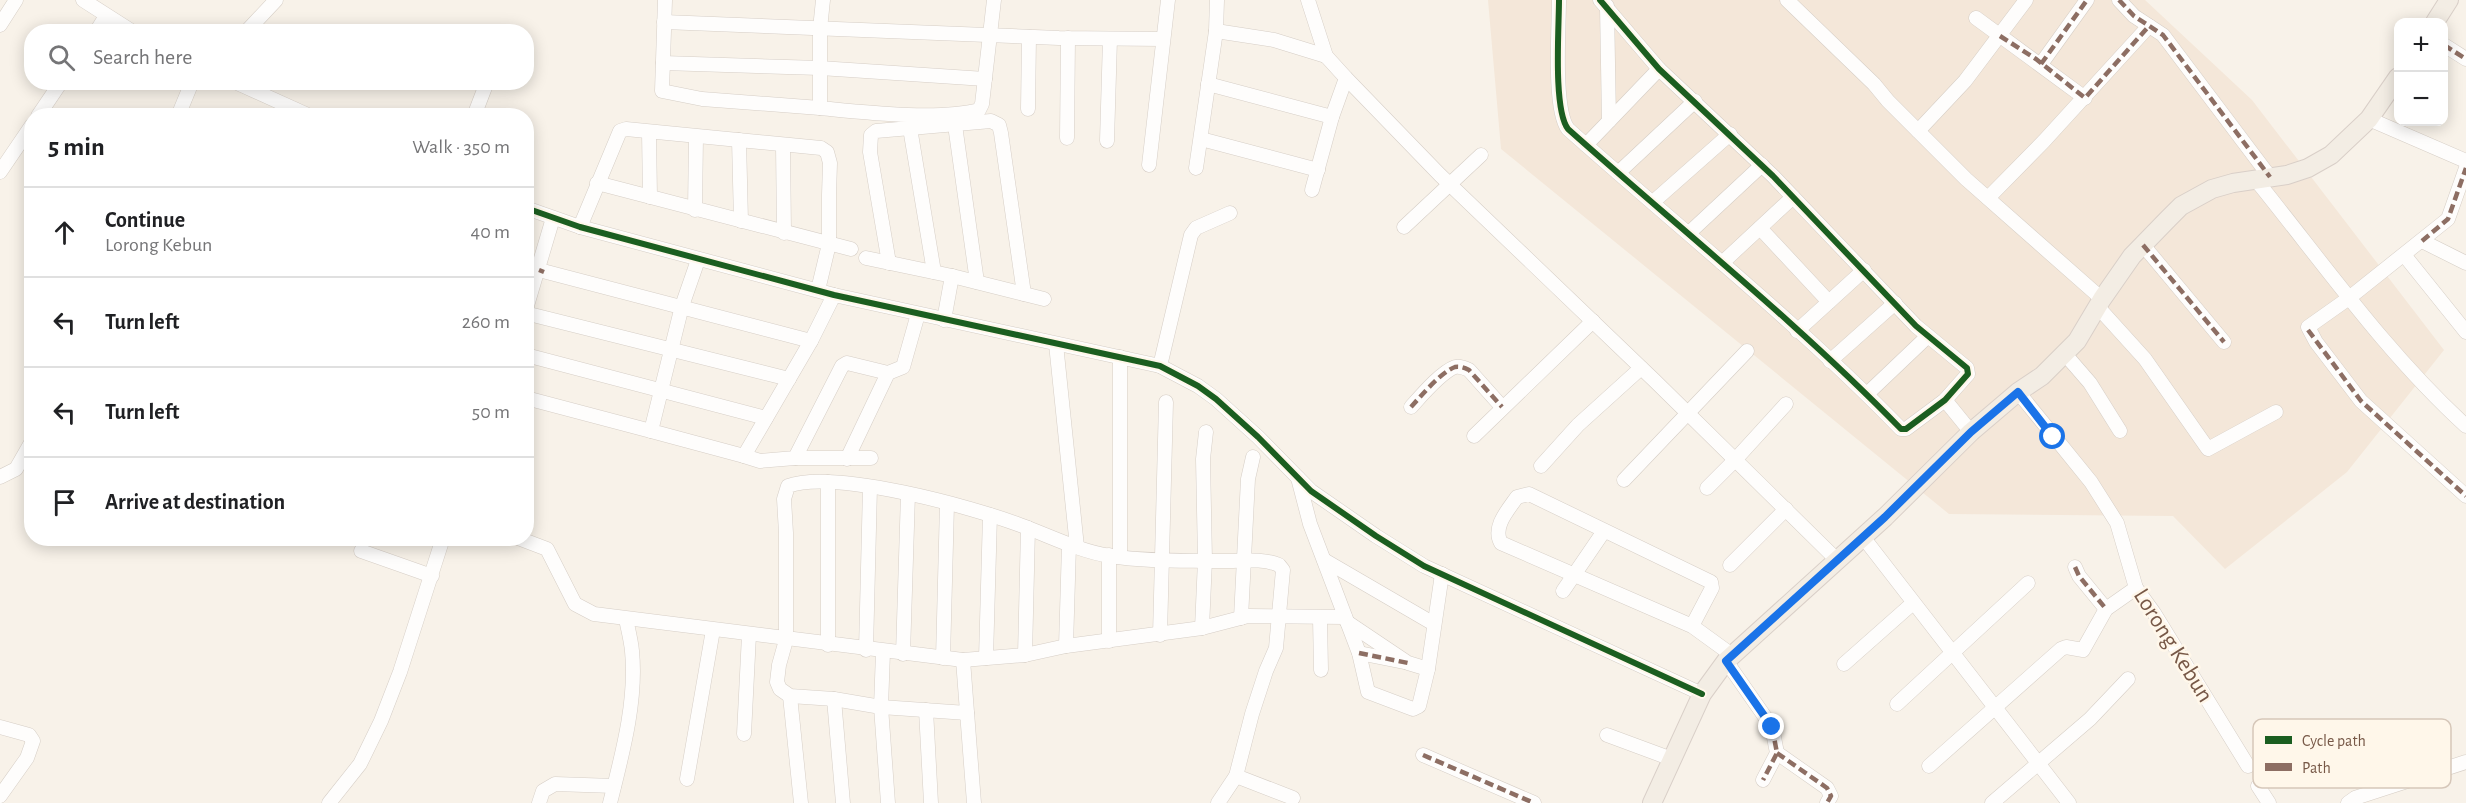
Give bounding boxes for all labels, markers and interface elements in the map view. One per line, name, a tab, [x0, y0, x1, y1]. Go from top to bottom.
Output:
map controls	[2394, 18, 2448, 126]
button: +	[2394, 18, 2448, 72]
search box	[24, 24, 534, 90]
icon: search	[45, 41, 78, 74]
text: Search here	[93, 46, 192, 68]
button: −	[2394, 72, 2448, 126]
text: 5 min	[48, 134, 105, 160]
text: Walk · 350 m	[412, 137, 510, 157]
text: Continue	[105, 209, 185, 231]
icon: ahead	[48, 216, 81, 249]
text: 40 m	[471, 222, 510, 242]
text: Lorong Kebun	[105, 235, 212, 255]
icon: left	[48, 306, 81, 339]
text: Turn left	[105, 311, 179, 333]
text: 260 m	[462, 312, 510, 332]
icon: left	[48, 396, 81, 429]
text: Turn left	[105, 401, 179, 423]
text: 50 m	[472, 402, 510, 422]
route start	[2039, 423, 2065, 449]
icon: arrive	[48, 486, 81, 519]
text: Arrive at destination	[105, 491, 285, 513]
street label: Lorong Kebun	[2129, 585, 2217, 707]
route end	[1758, 713, 1784, 739]
legend	[2253, 719, 2451, 788]
text: Cycle path	[2302, 733, 2366, 750]
text: Path	[2302, 760, 2331, 776]

